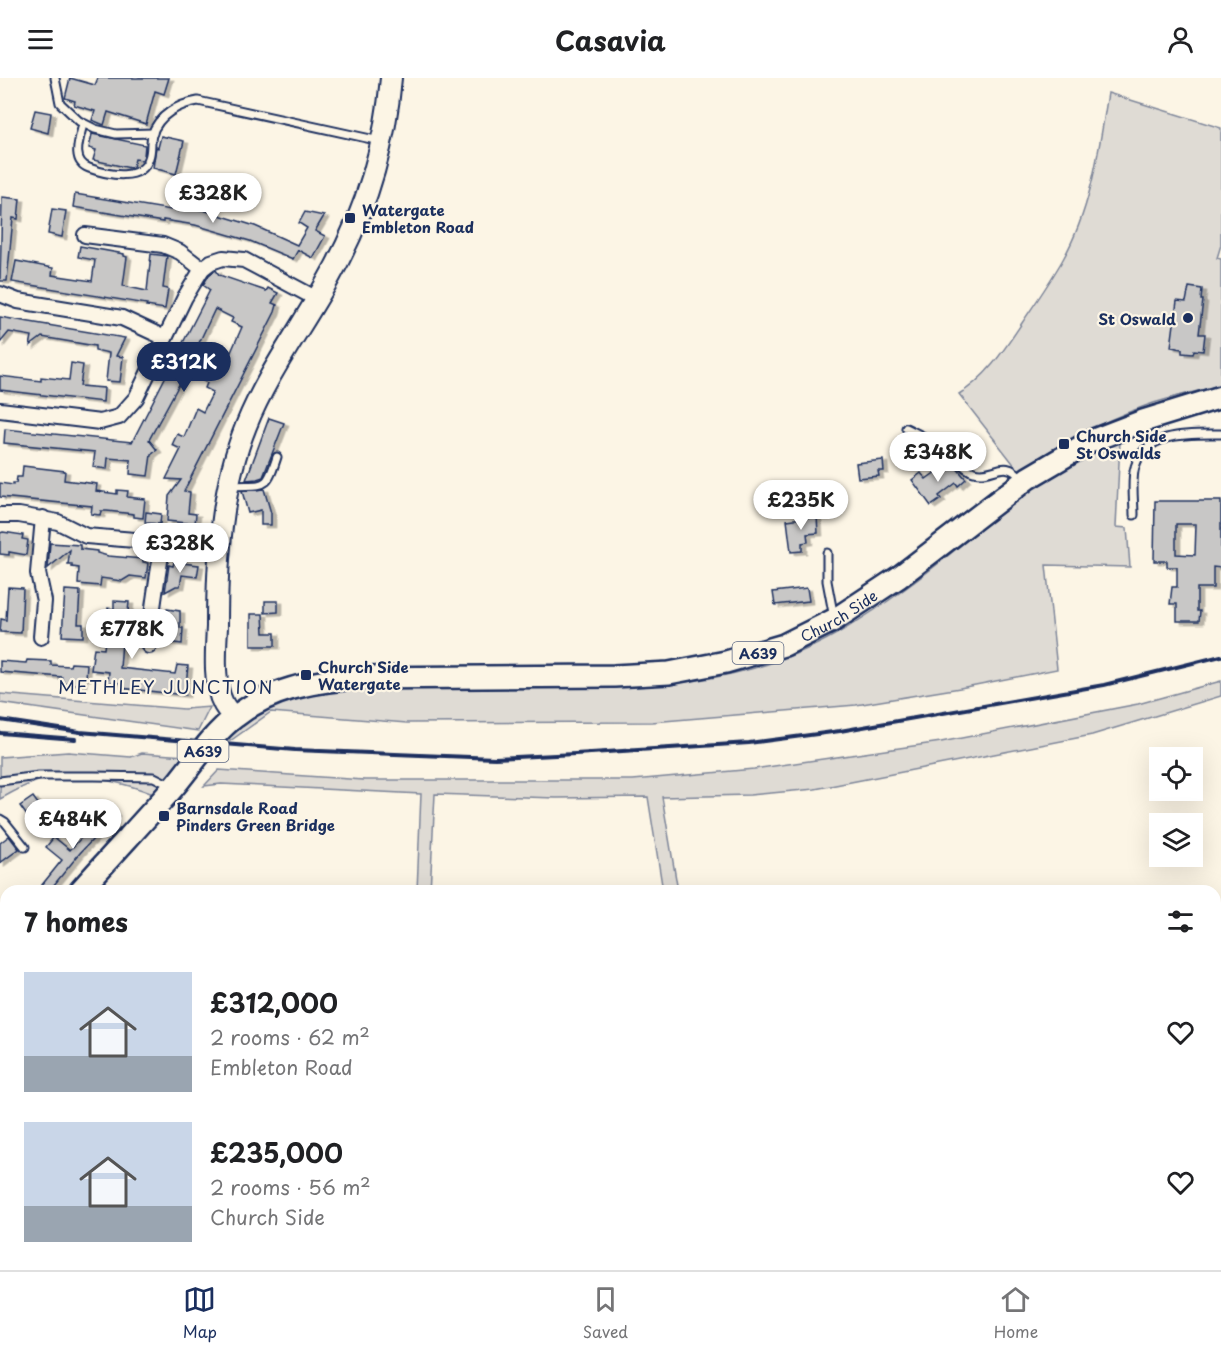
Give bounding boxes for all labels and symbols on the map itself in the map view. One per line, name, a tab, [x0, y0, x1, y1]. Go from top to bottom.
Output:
pin: £328K	[171, 173, 255, 224]
place label: Watergate Embleton Road	[362, 198, 474, 238]
marker: Watergate Embleton Road	[343, 211, 357, 225]
place label: St Oswald	[1098, 307, 1176, 330]
marker: St Oswald	[1181, 311, 1195, 325]
pin: £312K	[142, 342, 226, 393]
place label: Church Side St Oswalds	[1076, 424, 1167, 464]
pin: £348K	[896, 432, 980, 483]
marker: Church Side St Oswalds	[1057, 437, 1071, 451]
pin: £235K	[759, 480, 843, 531]
pin: £328K	[138, 523, 222, 574]
street label: Church Side	[796, 583, 881, 647]
pin: £778K	[90, 609, 174, 660]
road number: A639	[732, 642, 783, 664]
place label: Church Side Watergate	[318, 655, 409, 695]
marker: Church Side Watergate	[299, 668, 313, 682]
district label: METHLEY JUNCTION	[58, 673, 274, 700]
road number: A639	[178, 740, 228, 762]
place label: Barnsdale Road Pinders Green Bridge	[176, 796, 335, 836]
pin: £484K	[31, 799, 115, 850]
marker: Barnsdale Road Pinders Green Bridge	[157, 809, 171, 823]

